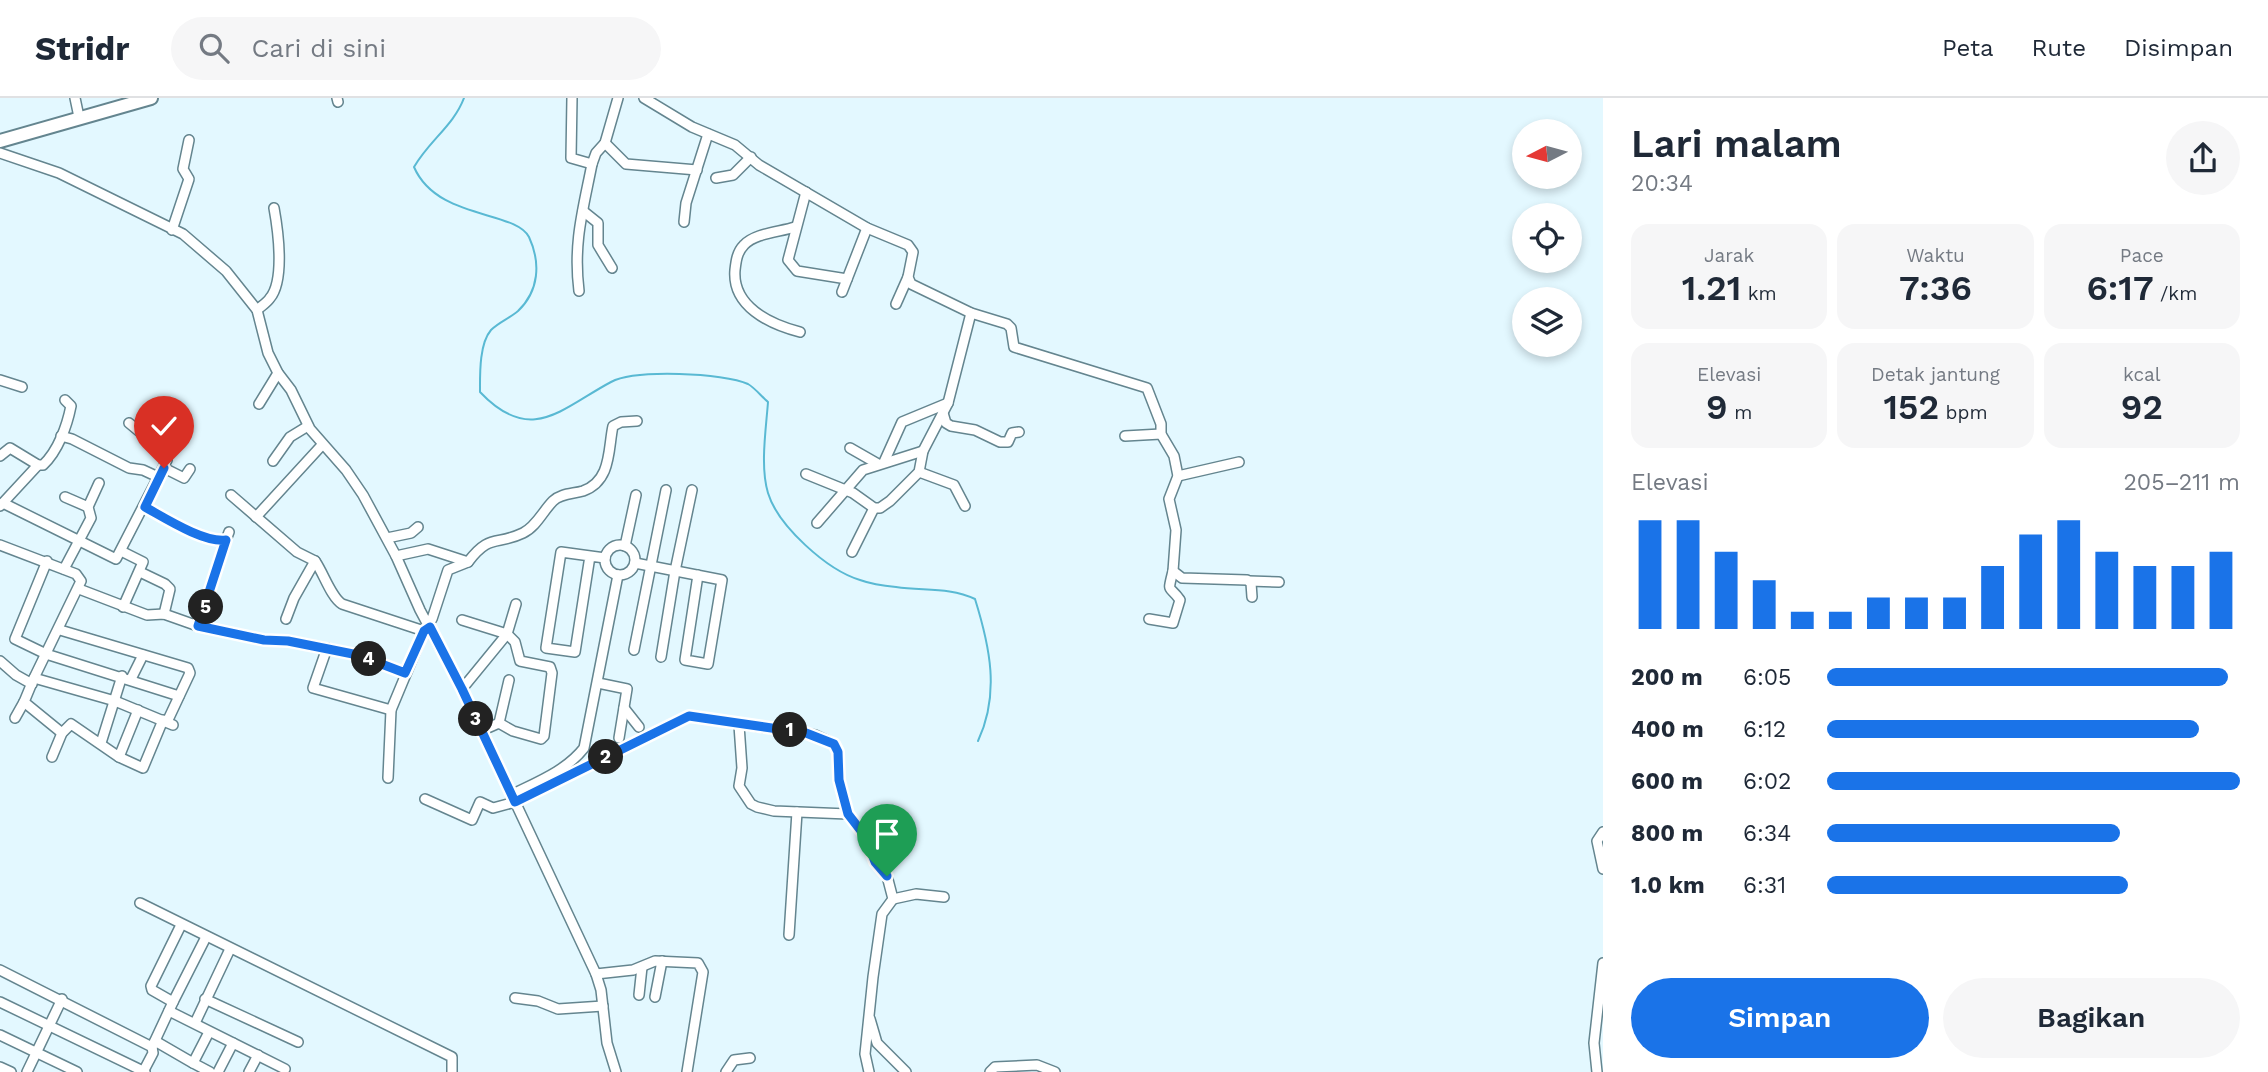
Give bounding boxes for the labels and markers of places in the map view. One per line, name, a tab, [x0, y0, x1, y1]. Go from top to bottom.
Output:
pin	[134, 396, 194, 468]
pin: 5	[188, 589, 224, 624]
pin: 4	[352, 642, 386, 676]
pin: 3	[458, 702, 494, 736]
pin: 1	[772, 712, 808, 748]
pin: 2	[588, 740, 624, 774]
pin	[857, 804, 917, 876]

